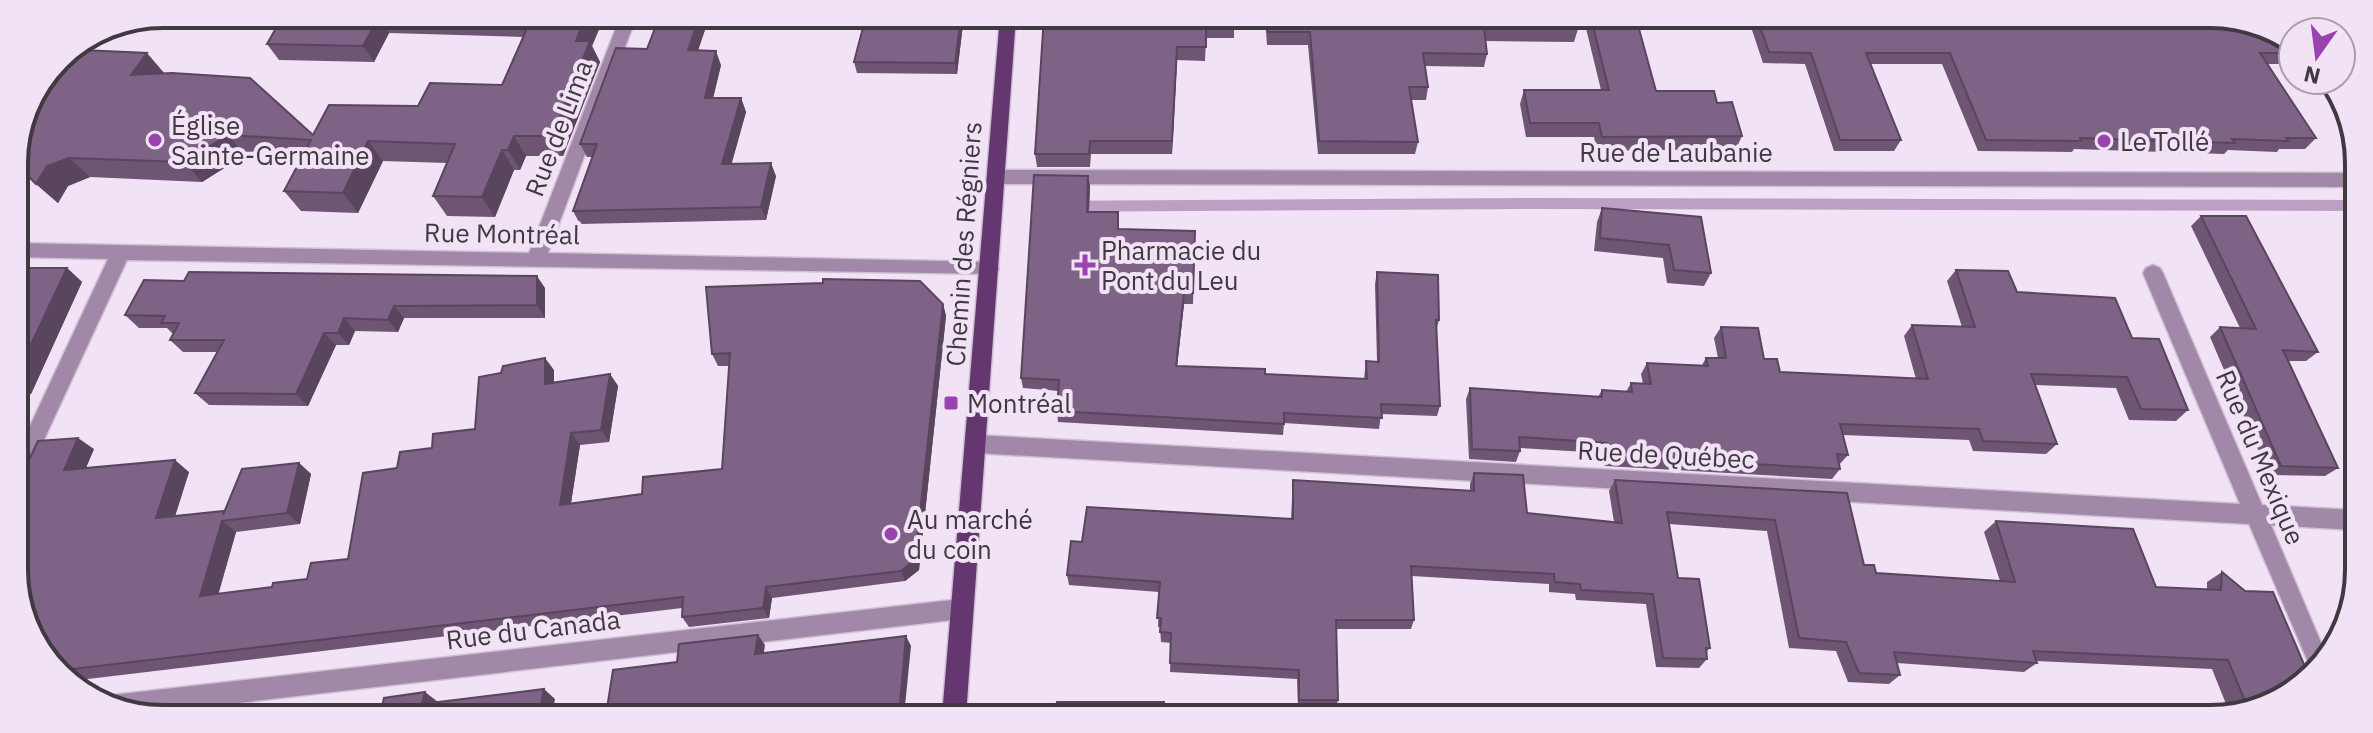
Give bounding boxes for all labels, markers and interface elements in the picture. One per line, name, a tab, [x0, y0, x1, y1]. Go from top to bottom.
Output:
north arrow	[2277, 16, 2357, 96]
street label: Rue de Lima	[516, 55, 600, 201]
text: N	[2301, 60, 2323, 92]
place label: Église Sainte-Germaine	[171, 108, 370, 172]
street label: Chemin des Régniers	[937, 120, 989, 368]
place label: Le Tollé	[2120, 124, 2209, 158]
marker: Église Sainte-Germaine	[146, 131, 164, 149]
marker: Le Tollé	[2095, 132, 2113, 150]
street label: Rue de Laubanie	[1579, 135, 1773, 169]
street label: Rue Montréal	[424, 215, 580, 251]
place label: Pharmacie du Pont du Leu	[1101, 233, 1261, 297]
marker: Pharmacie du Pont du Leu	[1076, 256, 1094, 274]
street label: Rue du Mexique	[2209, 364, 2313, 550]
place label: Montréal	[967, 386, 1071, 420]
marker: Montréal	[942, 394, 960, 412]
street label: Rue de Québec	[1577, 432, 1755, 476]
place label: Au marché du coin	[907, 502, 1033, 566]
marker: Au marché du coin	[882, 525, 900, 543]
street label: Rue du Canada	[444, 601, 622, 657]

